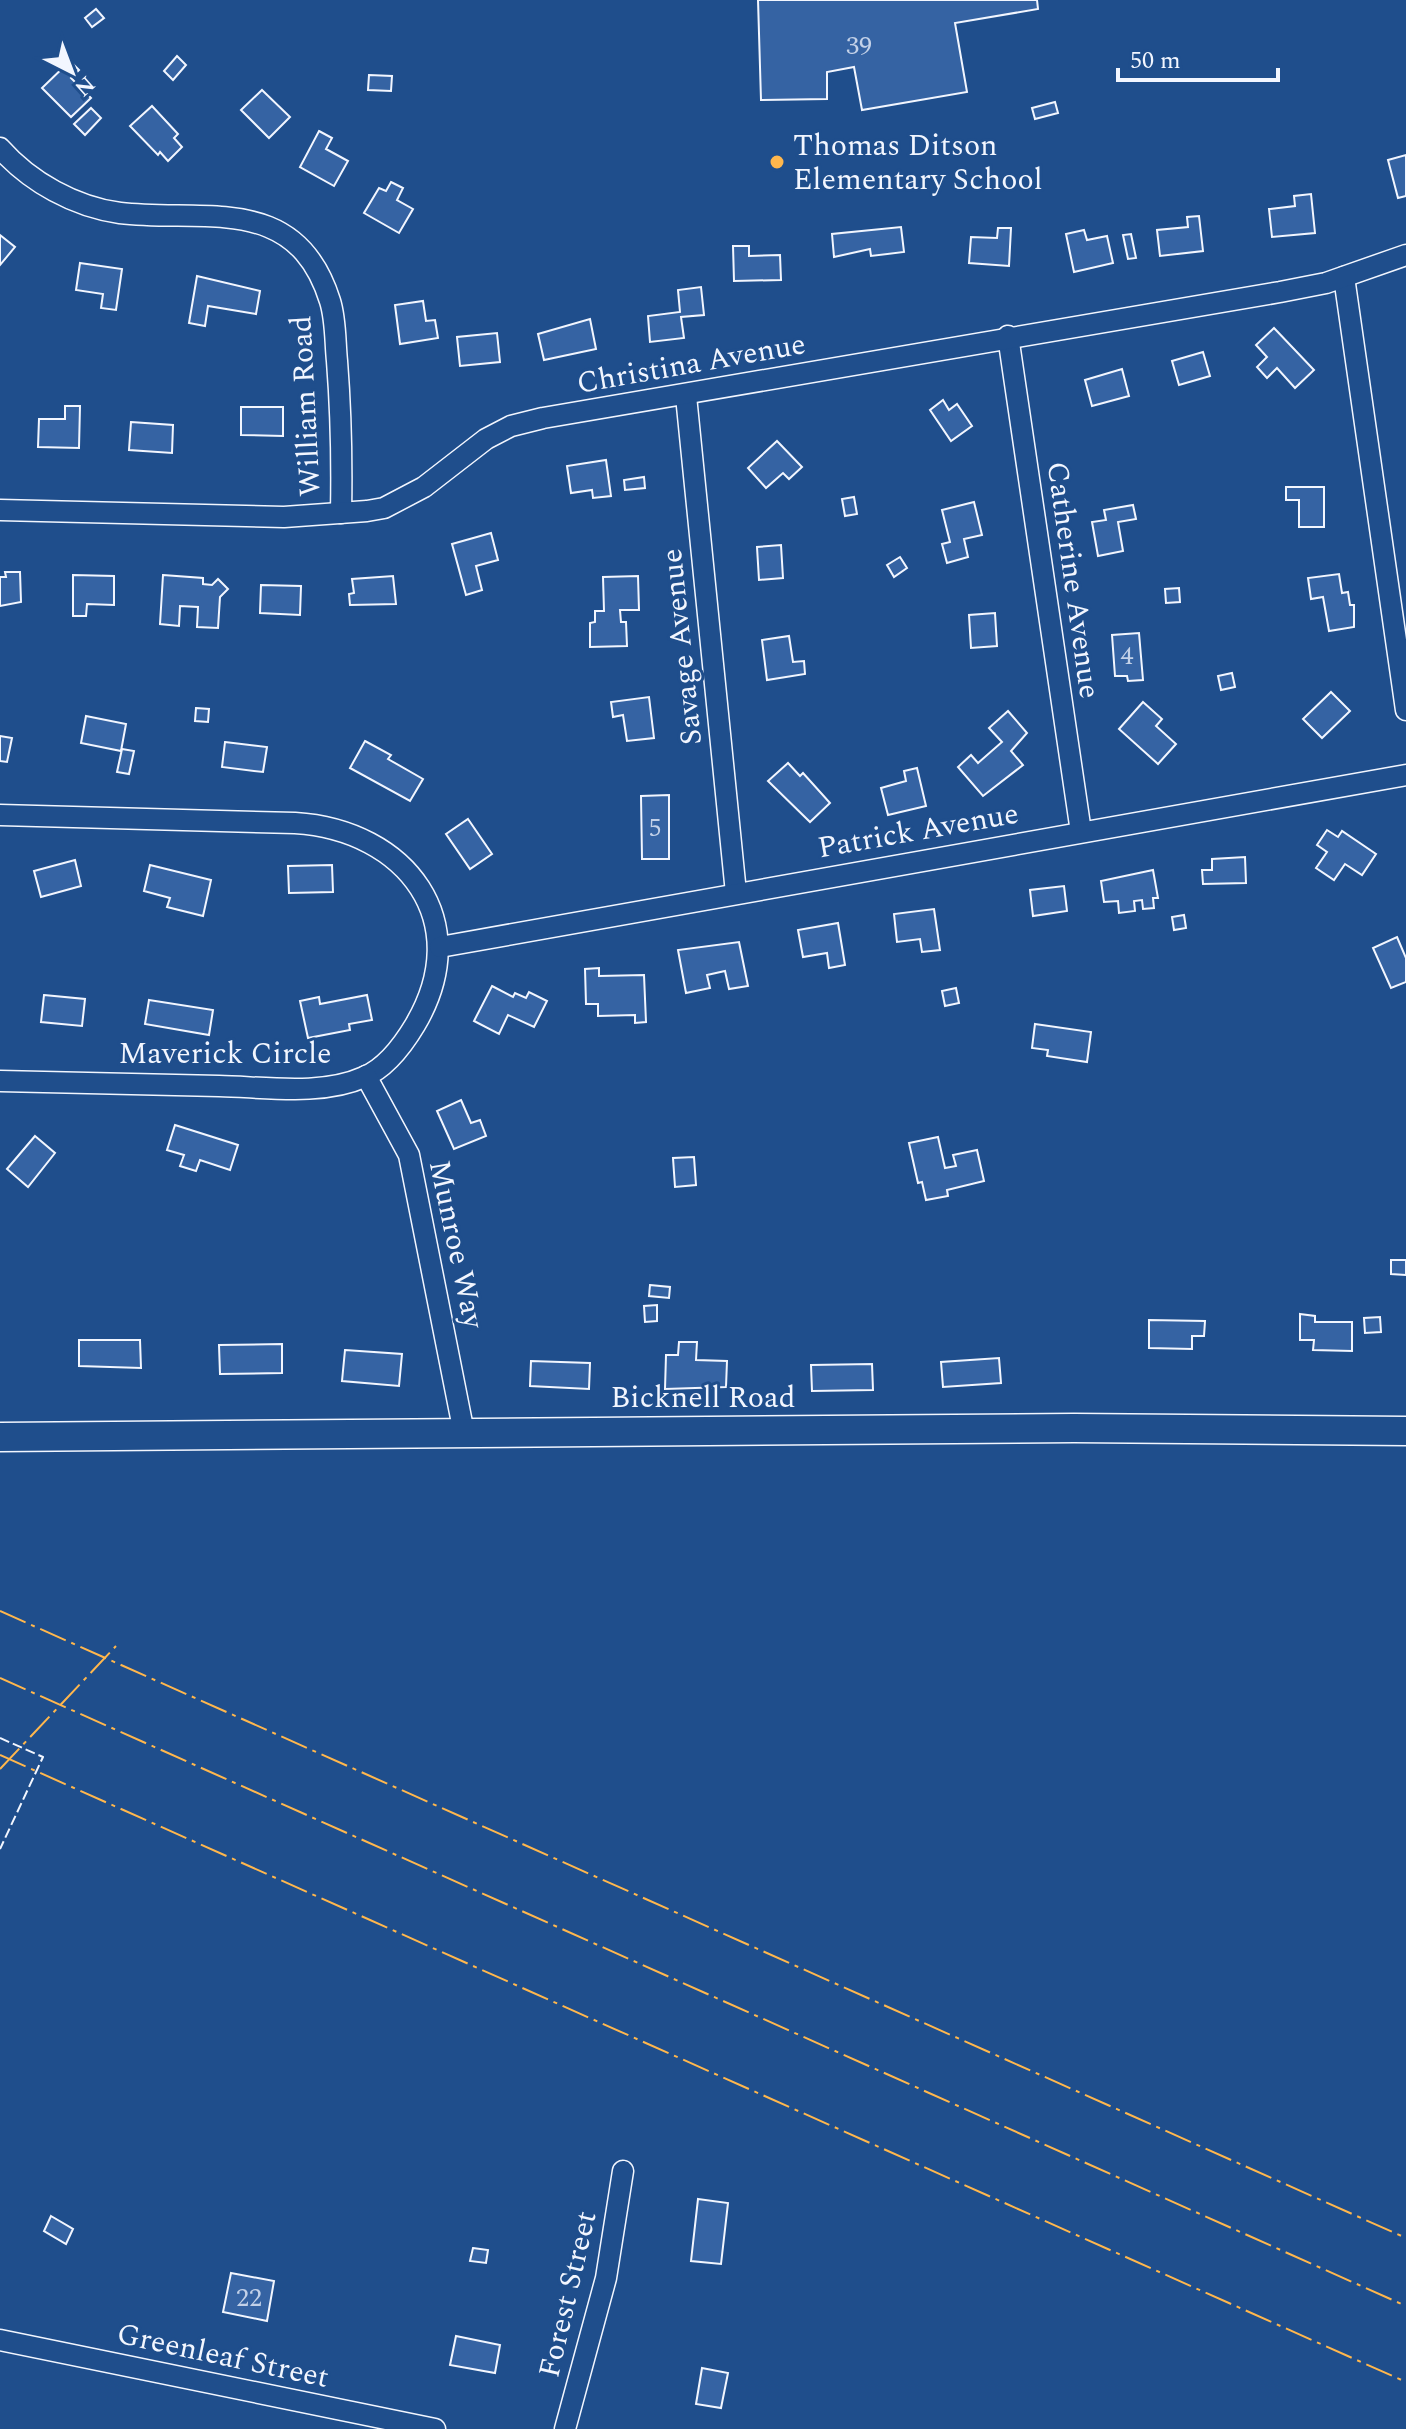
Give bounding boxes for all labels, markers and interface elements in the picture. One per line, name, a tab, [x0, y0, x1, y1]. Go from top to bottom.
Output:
house number: 39	[846, 26, 872, 66]
north arrow	[32, 32, 112, 112]
scale bar	[1118, 32, 1278, 82]
text: 50 m	[1130, 43, 1181, 79]
text: N	[67, 67, 102, 104]
place label: Thomas Ditson Elementary School	[793, 123, 1043, 203]
marker: Thomas Ditson Elementary School	[768, 153, 786, 171]
street label: William Road	[278, 314, 334, 498]
street label: Christina Avenue	[573, 321, 809, 407]
street label: Catherine Avenue	[1034, 459, 1112, 702]
street label: Savage Avenue	[649, 546, 715, 747]
house number: 4	[1120, 636, 1134, 676]
street label: Patrick Avenue	[814, 791, 1022, 871]
house number: 5	[648, 808, 662, 848]
street label: Maverick Circle	[118, 1031, 332, 1077]
street label: Munroe Way	[416, 1156, 497, 1334]
street label: Bicknell Road	[611, 1375, 795, 1421]
street label: Forest Street	[526, 2206, 609, 2382]
house number: 22	[236, 2278, 262, 2318]
street label: Greenleaf Street	[112, 2311, 333, 2401]

